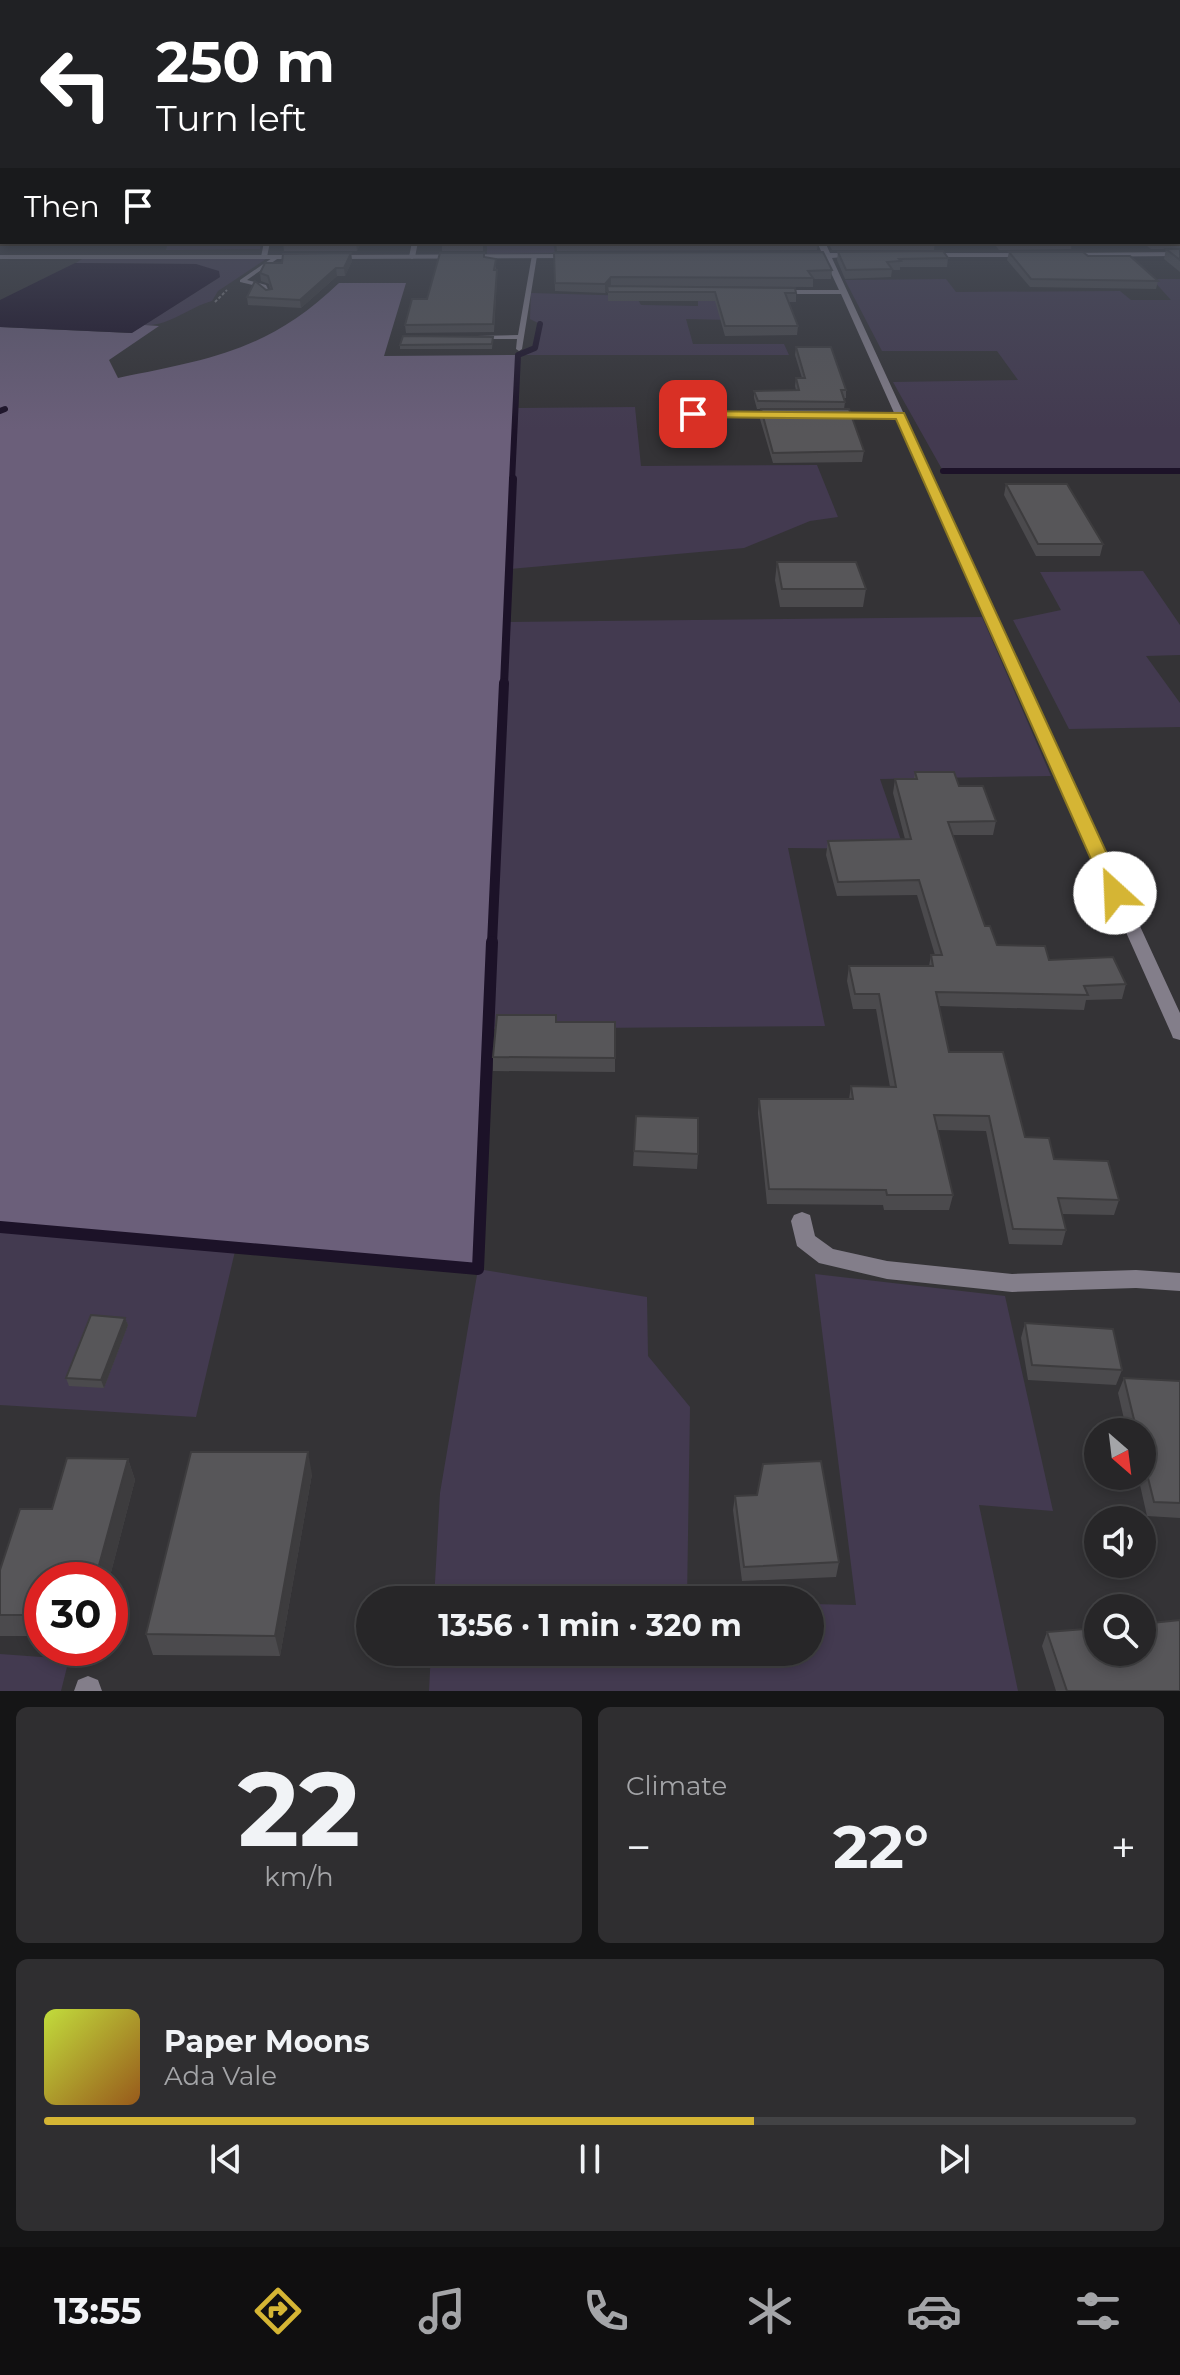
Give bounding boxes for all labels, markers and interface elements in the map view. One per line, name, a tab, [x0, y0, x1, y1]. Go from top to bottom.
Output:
text: 250 m	[156, 28, 335, 96]
icon: left	[24, 32, 128, 136]
text: Turn left	[156, 96, 307, 140]
icon: arrive	[116, 184, 160, 228]
text: Then	[24, 188, 100, 225]
pin	[659, 380, 727, 448]
icon: arrive	[671, 392, 715, 436]
position arrow	[1073, 851, 1157, 935]
north arrow	[1084, 1418, 1156, 1490]
map controls	[1084, 1418, 1156, 1666]
button: sound	[1084, 1506, 1156, 1578]
speed limit sign: 30	[24, 1562, 128, 1666]
button: search	[1084, 1594, 1156, 1666]
text: 13:56 · 1 min · 320 m	[438, 1607, 742, 1644]
text: 22	[238, 1745, 360, 1872]
text: Climate	[626, 1770, 727, 1802]
text: 22°	[833, 1810, 929, 1883]
text: −	[626, 1820, 651, 1874]
text: +	[1111, 1820, 1136, 1874]
text: km/h	[264, 1861, 334, 1893]
text: Paper Moons	[164, 2023, 370, 2060]
text: Ada Vale	[164, 2060, 277, 2092]
icon: previous	[204, 2137, 248, 2181]
icon: pause	[568, 2137, 612, 2181]
icon: next	[932, 2137, 976, 2181]
icon: directions	[250, 2283, 306, 2339]
icon: music	[414, 2283, 470, 2339]
icon: phone	[578, 2283, 634, 2339]
icon: climate	[742, 2283, 798, 2339]
icon: car	[906, 2283, 962, 2339]
icon: filters	[1070, 2283, 1126, 2339]
text: 13:55	[54, 2289, 142, 2333]

